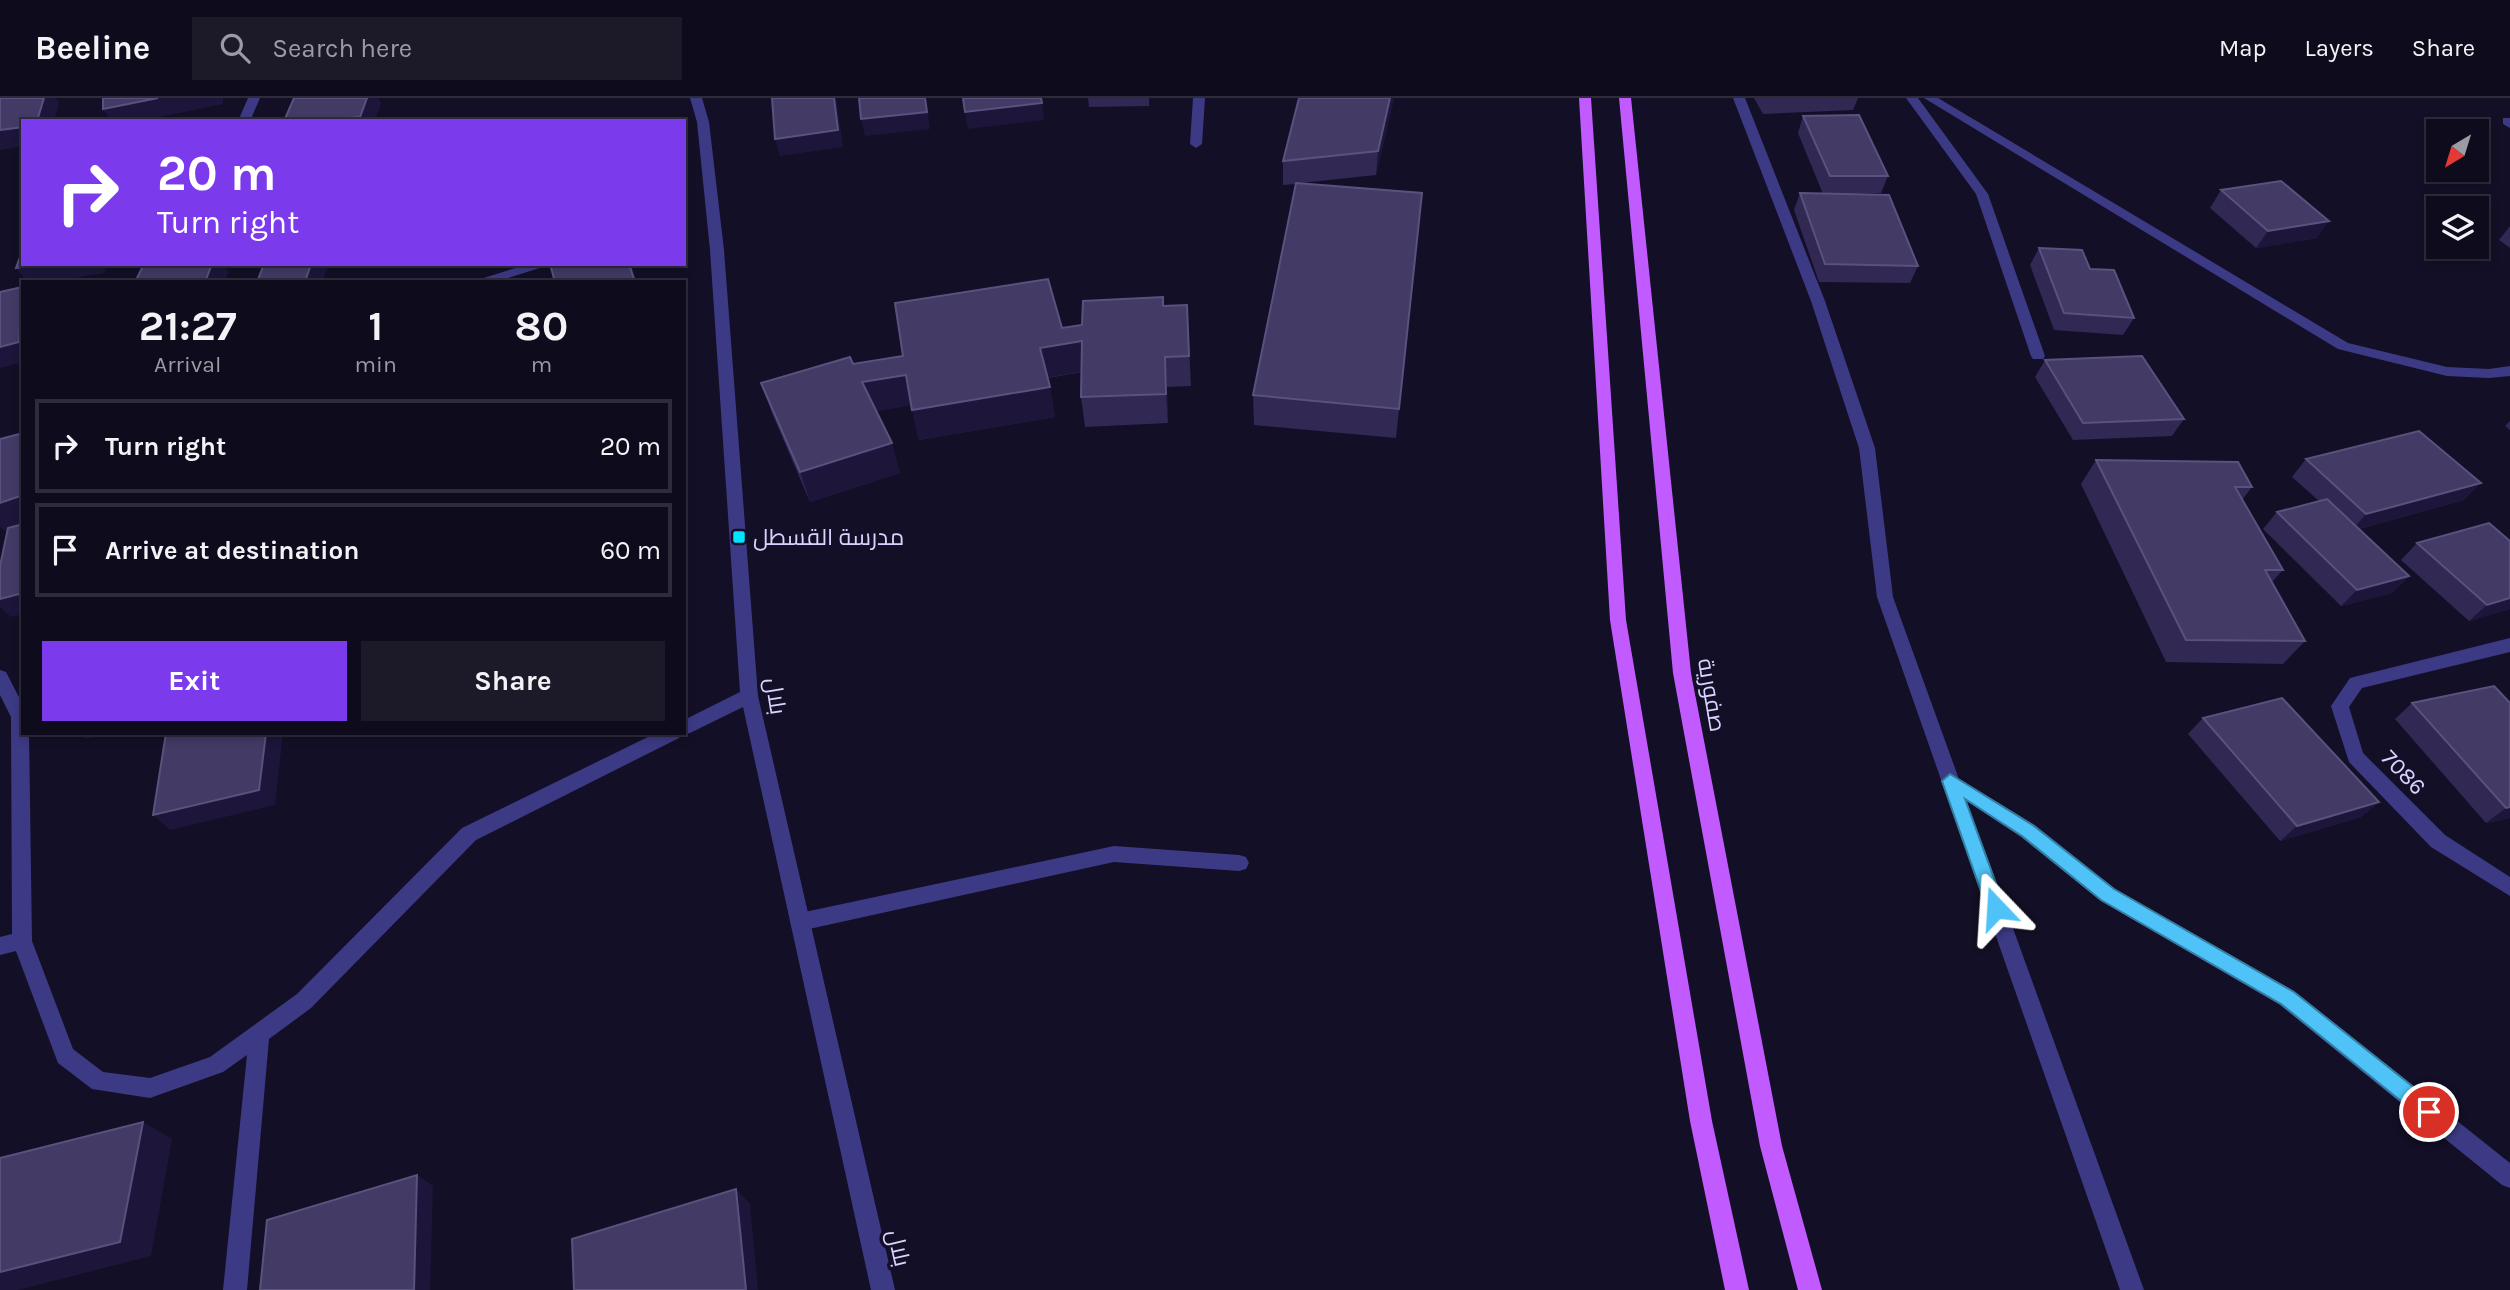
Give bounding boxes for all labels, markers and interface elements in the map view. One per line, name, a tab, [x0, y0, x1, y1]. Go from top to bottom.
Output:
search box	[192, 17, 682, 80]
text: Beeline	[35, 29, 150, 67]
icon: search	[216, 29, 254, 67]
text: Search here	[272, 33, 412, 64]
text: Map	[2219, 34, 2267, 62]
text: Layers	[2305, 34, 2374, 62]
text: Share	[2412, 34, 2475, 62]
north arrow	[2426, 119, 2488, 182]
map controls	[2426, 119, 2489, 259]
text: 20 m	[157, 145, 277, 202]
icon: right	[42, 147, 133, 238]
button: layers	[2426, 196, 2489, 259]
text: Turn right	[157, 204, 299, 241]
text: 21:27	[139, 301, 237, 351]
text: 1	[368, 301, 383, 351]
text: 80	[515, 301, 568, 351]
text: Arrival	[154, 351, 221, 378]
text: min	[355, 351, 397, 378]
text: m	[531, 351, 552, 378]
icon: right	[46, 427, 84, 465]
text: Turn right	[105, 431, 226, 462]
text: 20 m	[600, 431, 661, 462]
place label: مدرسة القسطل	[753, 524, 904, 551]
marker: مدرسة القسطل	[731, 529, 747, 545]
icon: arrive	[46, 531, 84, 569]
text: Arrive at destination	[105, 535, 359, 566]
text: 60 m	[600, 535, 661, 566]
button: Exit	[42, 641, 347, 721]
button: Share	[361, 641, 665, 721]
street label: صفورية	[1692, 656, 1731, 734]
street label: بلال	[759, 676, 792, 716]
street label: 7086	[2376, 744, 2431, 800]
position arrow	[1959, 871, 2033, 945]
pin	[2399, 1082, 2459, 1142]
icon: arrive	[2410, 1093, 2448, 1131]
street label: بلال	[881, 1227, 916, 1269]

